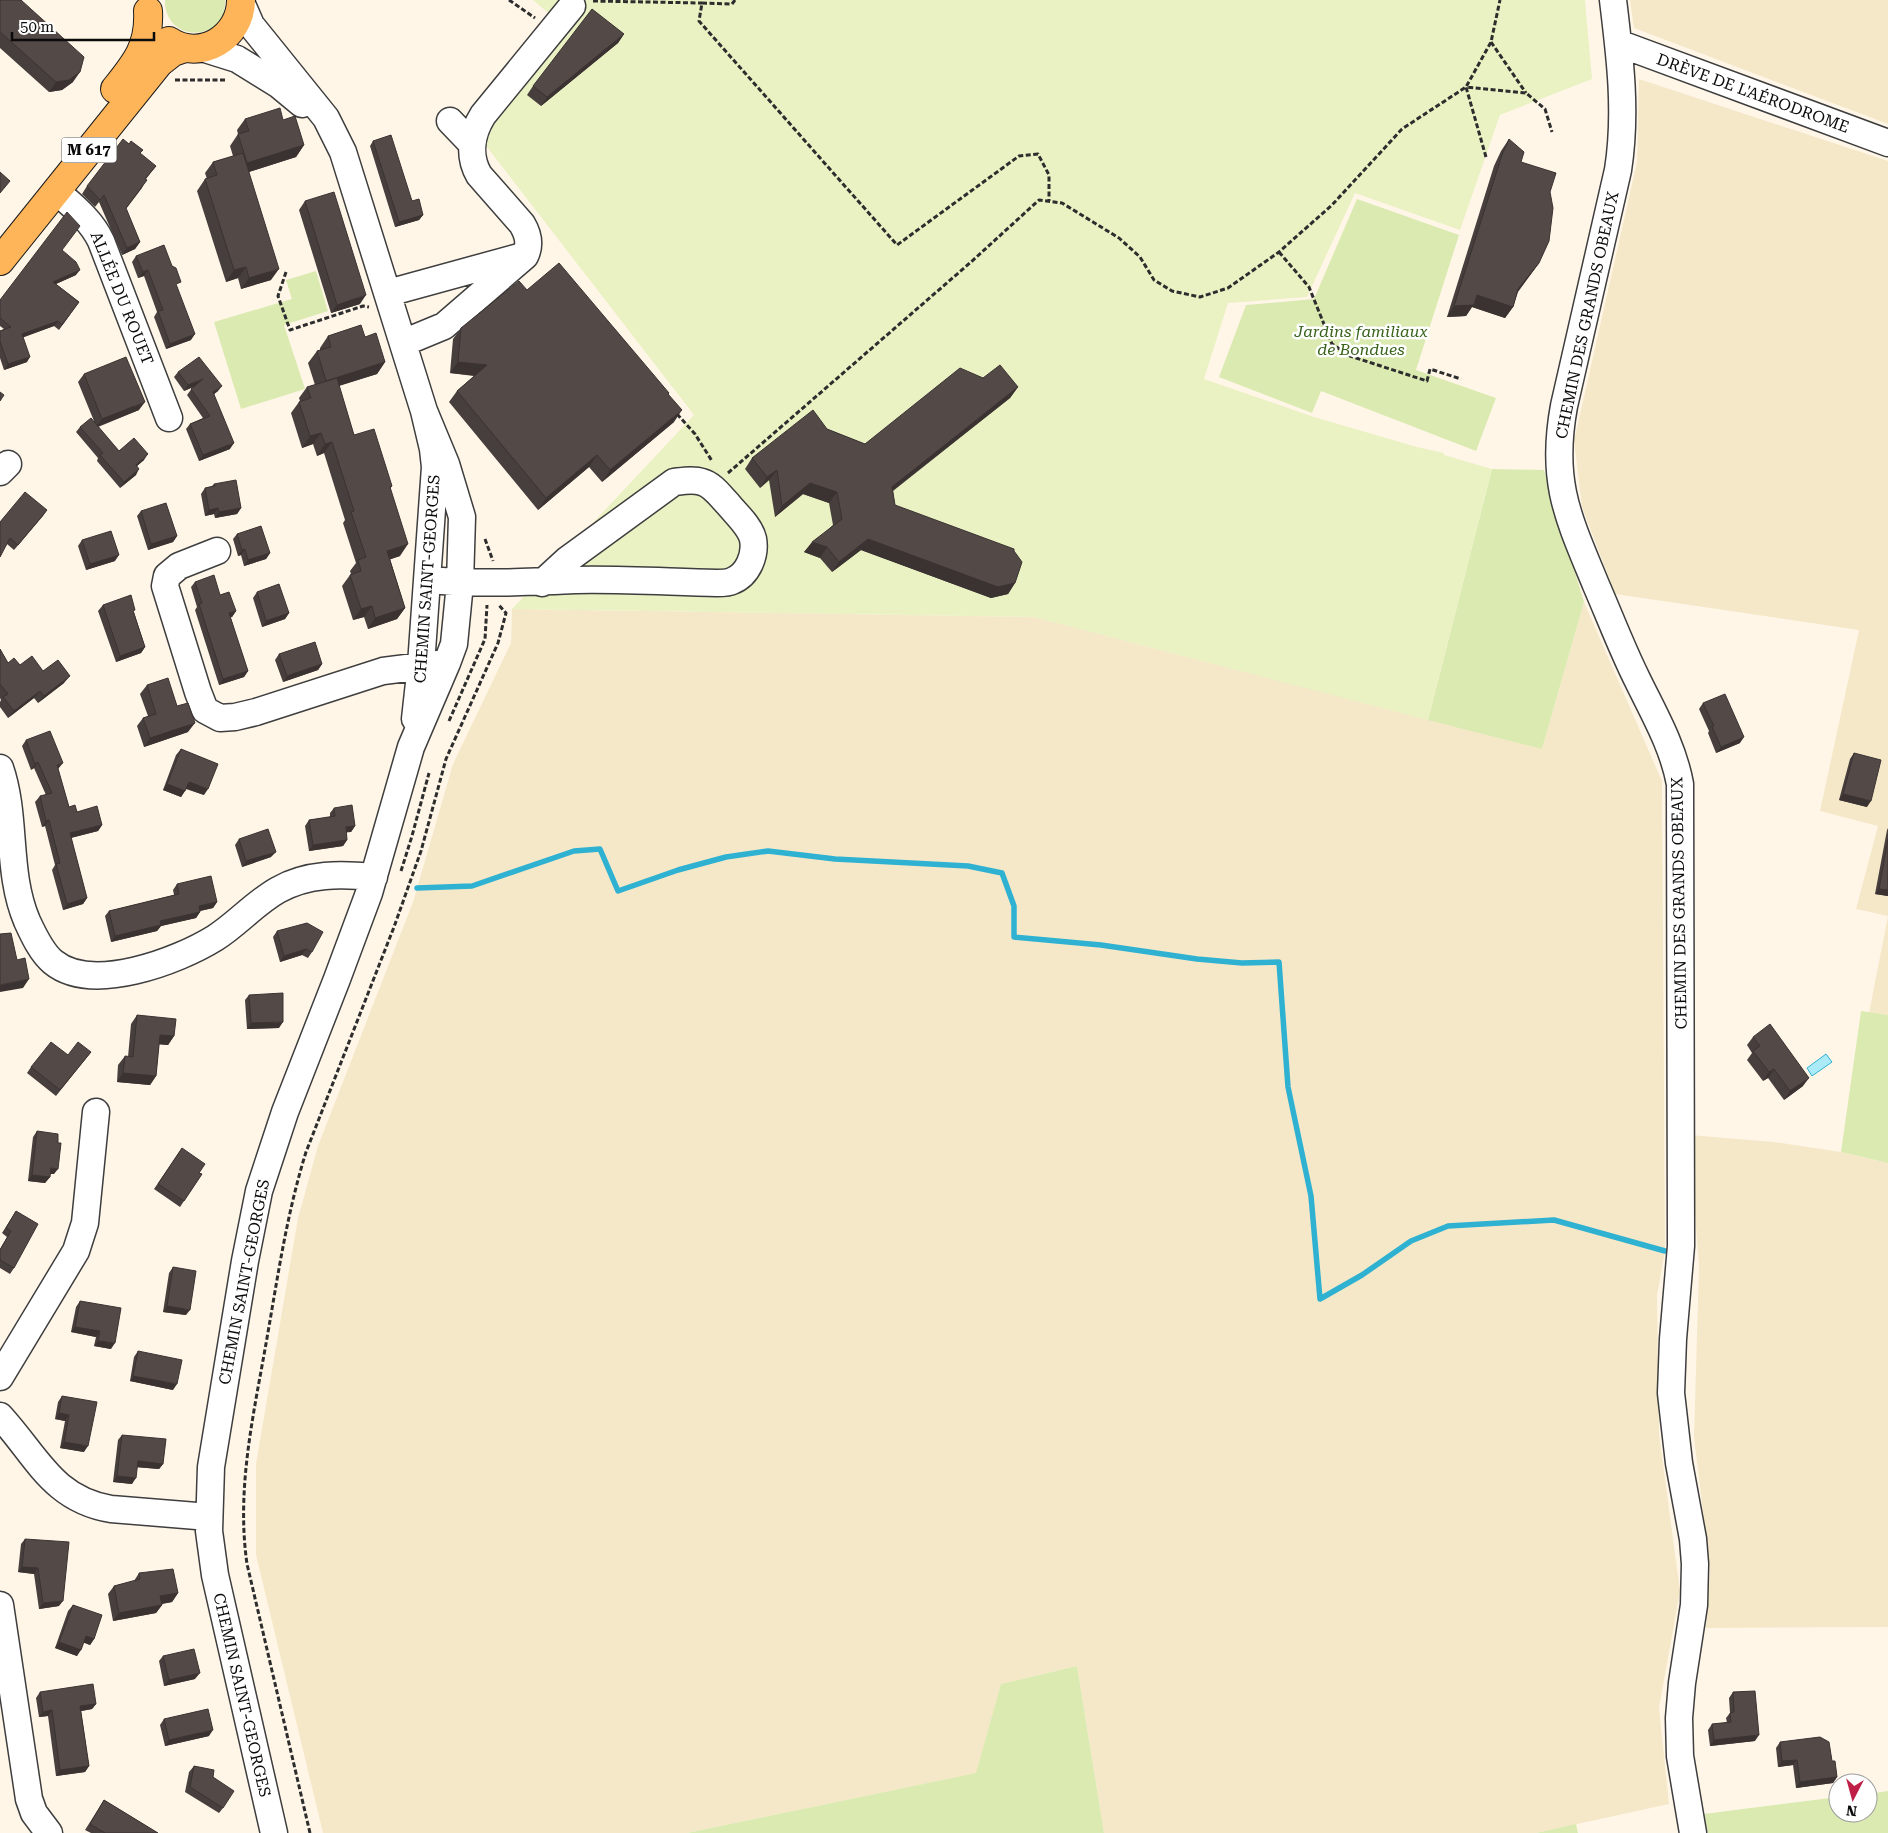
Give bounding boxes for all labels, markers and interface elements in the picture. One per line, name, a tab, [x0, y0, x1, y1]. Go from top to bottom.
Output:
scale bar	[12, 10, 155, 42]
text: 50 m	[20, 18, 55, 36]
street label: DRÈVE DE L'AÉRODROME	[1654, 49, 1852, 137]
road number: M 617	[62, 138, 116, 162]
street label: CHEMIN DES GRANDS OBEAUX	[1551, 189, 1623, 440]
street label: ALLÉE DU ROUET	[87, 229, 158, 368]
park label: Jardins familiaux de Bondues	[1293, 322, 1428, 359]
street label: CHEMIN SAINT-GEORGES	[410, 474, 444, 684]
street label: CHEMIN DES GRANDS OBEAUX	[1667, 776, 1691, 1029]
street label: CHEMIN SAINT-GEORGES	[215, 1178, 273, 1386]
street label: CHEMIN SAINT-GEORGES	[209, 1591, 275, 1799]
north arrow	[1828, 1773, 1878, 1823]
text: N	[1845, 1802, 1858, 1819]

